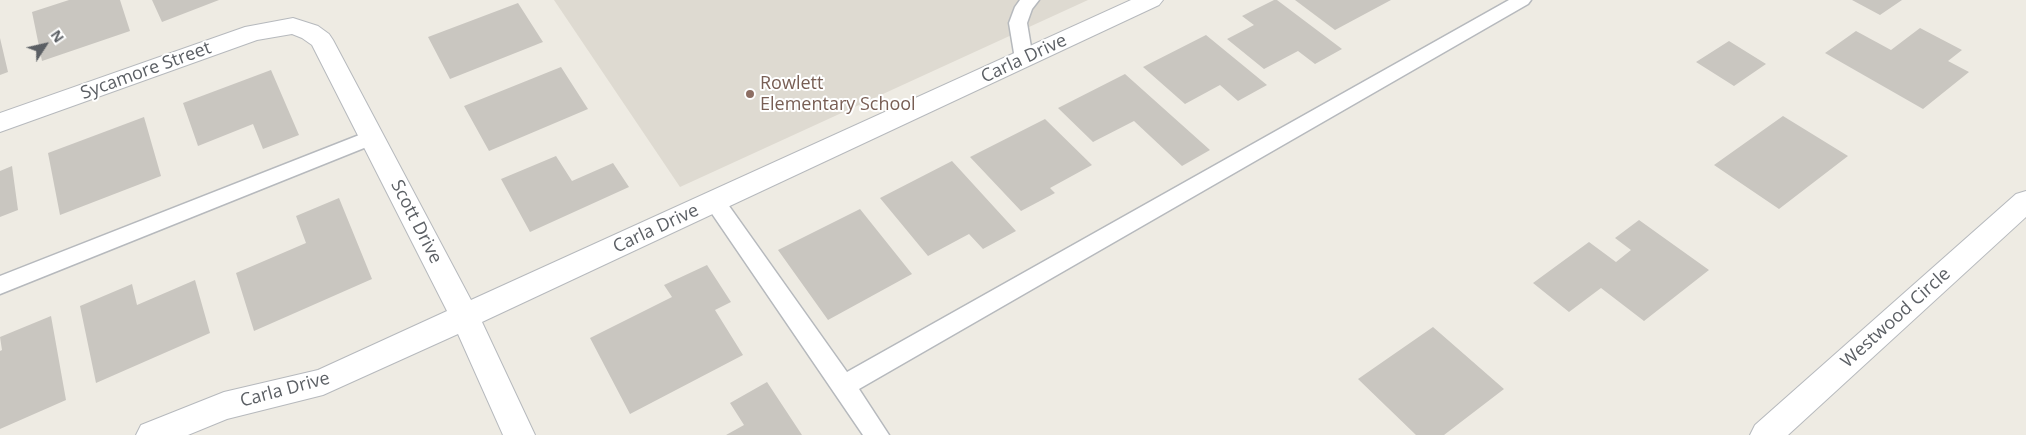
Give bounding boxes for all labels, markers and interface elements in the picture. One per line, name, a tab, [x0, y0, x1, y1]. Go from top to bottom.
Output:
north arrow	[20, 20, 70, 70]
text: N	[47, 26, 69, 46]
street label: Carla Drive	[978, 30, 1070, 88]
street label: Sycamore Street	[78, 37, 214, 105]
place label: Rowlett Elementary School	[760, 73, 916, 116]
marker: Rowlett Elementary School	[744, 88, 756, 100]
street label: Scott Drive	[386, 177, 446, 267]
street label: Carla Drive	[610, 200, 702, 258]
street label: Westwood Circle	[1837, 263, 1955, 373]
street label: Carla Drive	[238, 368, 332, 412]

